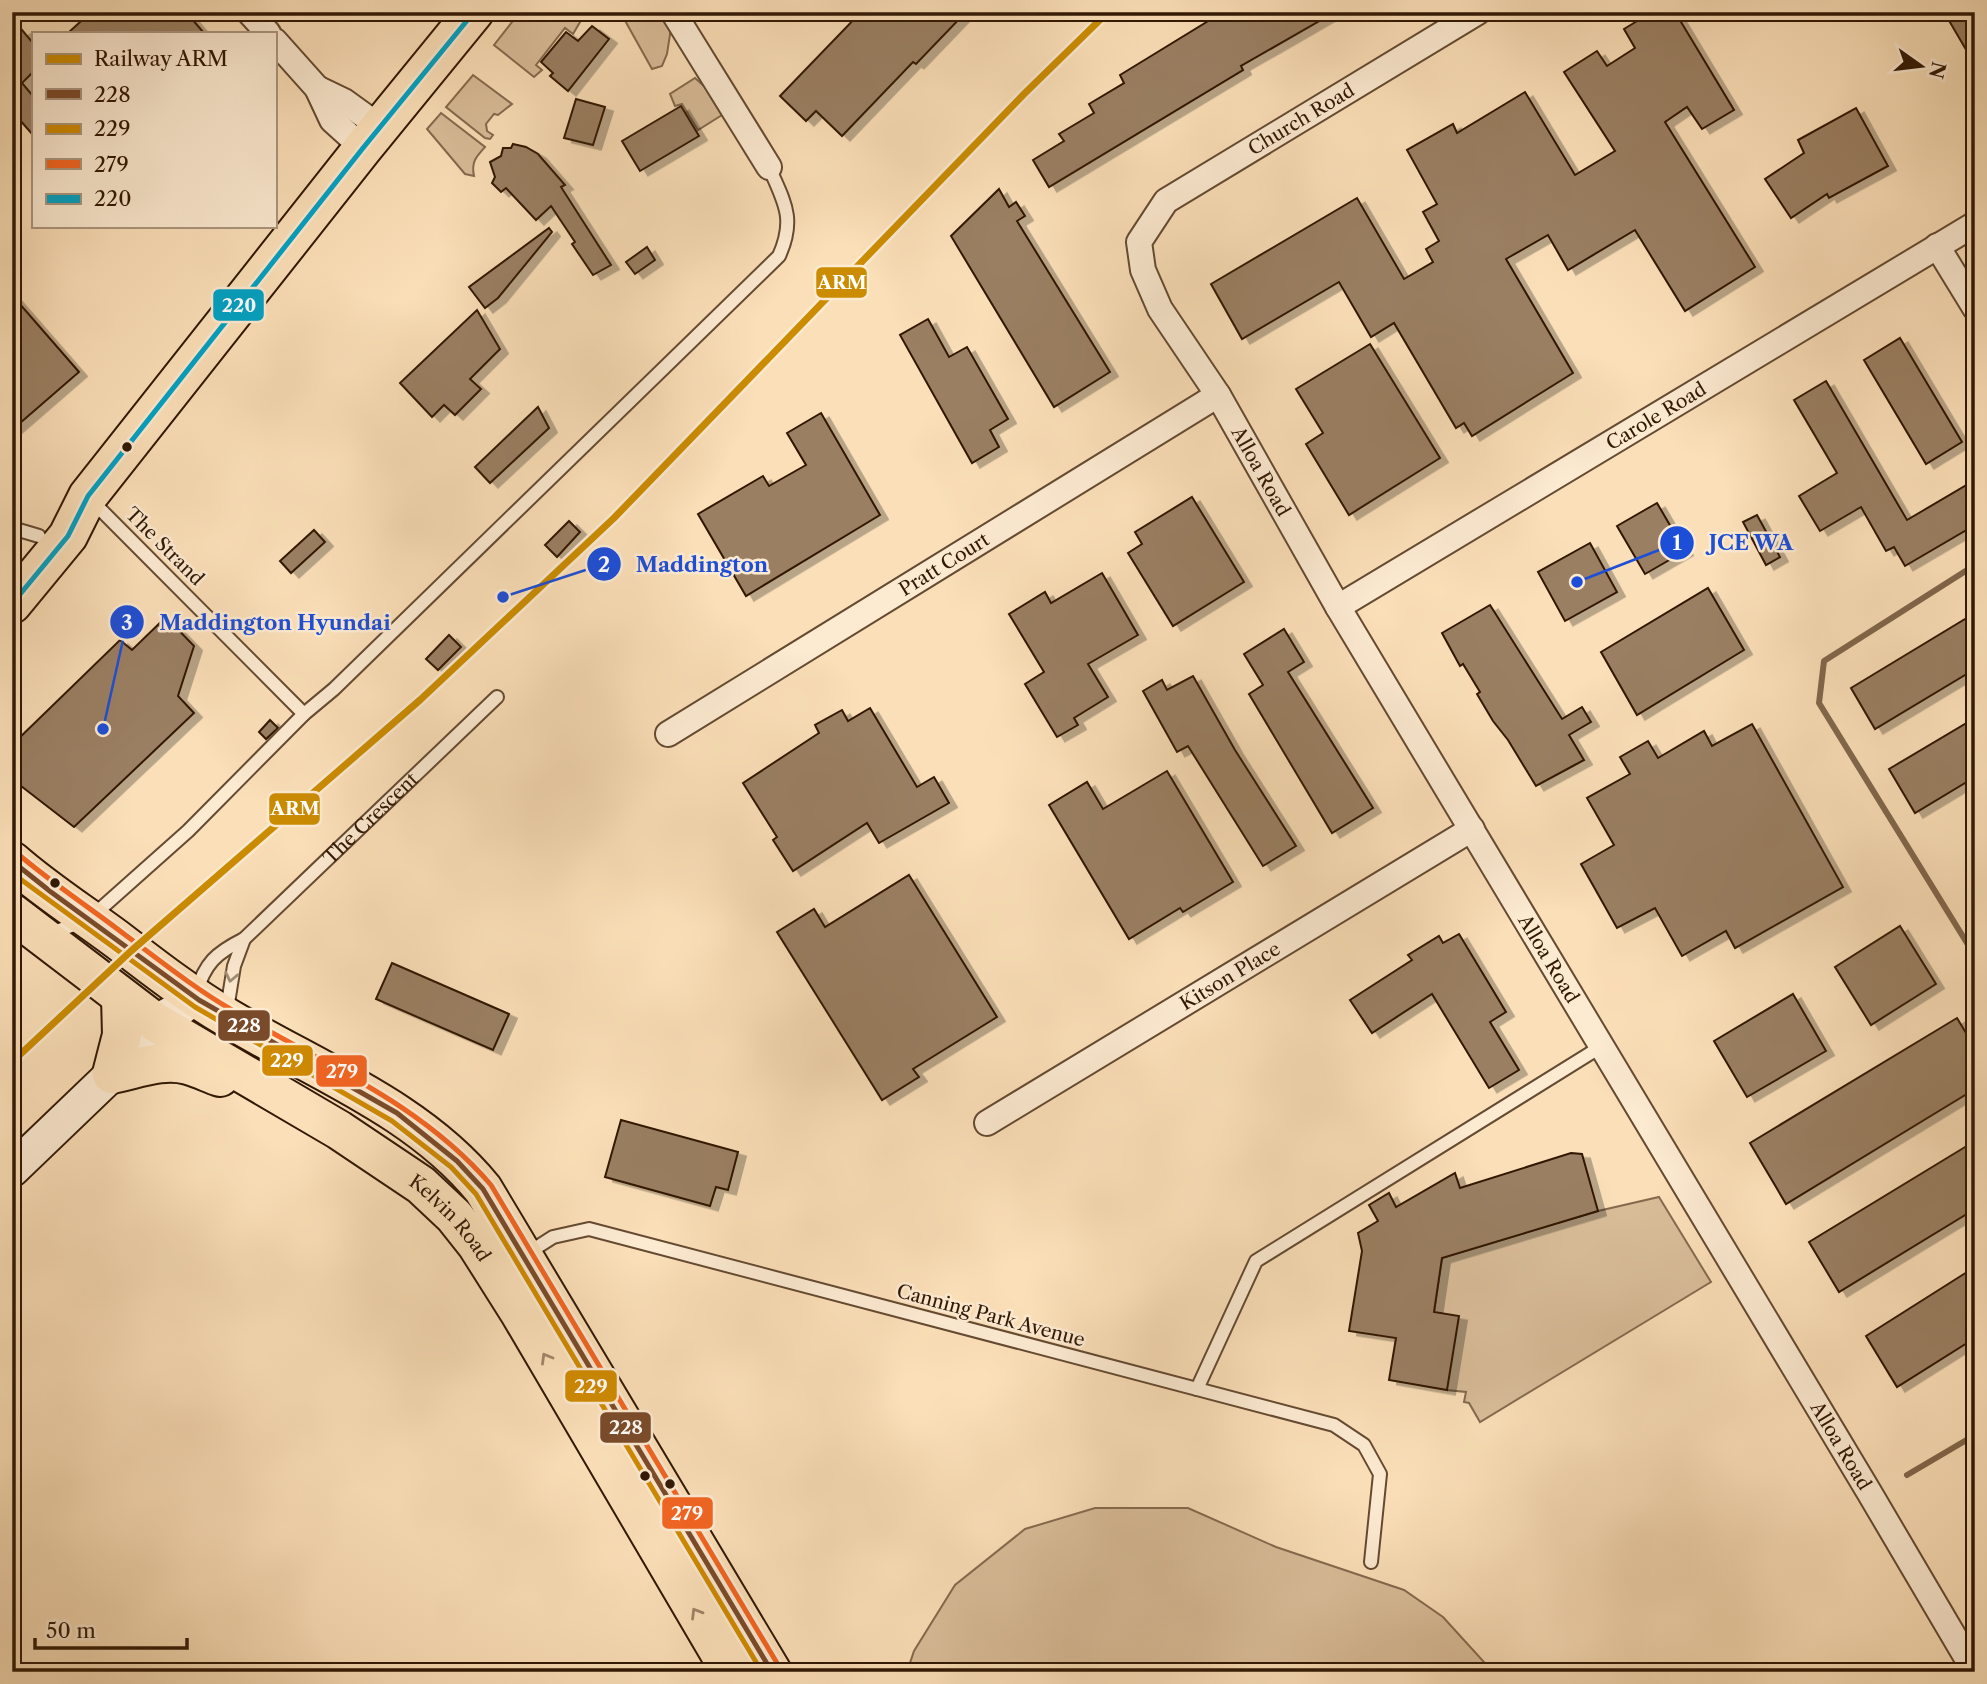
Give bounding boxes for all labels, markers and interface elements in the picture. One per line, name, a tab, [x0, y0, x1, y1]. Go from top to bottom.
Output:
legend	[32, 32, 276, 228]
north arrow	[1885, 32, 1955, 102]
text: Railway ARM	[94, 46, 228, 71]
text: N	[1924, 59, 1950, 81]
street label: Church Road	[1244, 78, 1359, 160]
text: 228	[94, 82, 131, 107]
text: 229	[94, 116, 130, 141]
text: 279	[94, 152, 129, 177]
text: 220	[94, 186, 131, 211]
line badge: ARM	[815, 266, 868, 299]
text: ARM	[816, 271, 867, 294]
line badge: 220	[212, 288, 265, 322]
text: 220	[222, 294, 256, 317]
street label: Carole Road	[1602, 377, 1711, 455]
street label: Alloa Road	[1226, 422, 1295, 521]
unlabelled marker	[120, 440, 134, 454]
street label: The Strand	[121, 502, 209, 591]
callout: JCE WA	[1659, 522, 1808, 564]
street label: Pratt Court	[895, 528, 994, 601]
text: 1	[1672, 530, 1682, 555]
text: JCE WA	[1705, 530, 1794, 555]
callout: Maddington	[587, 543, 782, 585]
text: 2	[598, 552, 610, 577]
text: Maddington	[636, 552, 769, 577]
callout: Maddington Hyundai	[110, 601, 404, 643]
text: 3	[121, 610, 133, 635]
text: Maddington Hyundai	[159, 610, 391, 635]
street label: The Crescent	[319, 768, 423, 869]
line badge: ARM	[268, 792, 321, 826]
text: ARM	[269, 797, 320, 820]
unlabelled marker	[48, 876, 62, 890]
street label: Alloa Road	[1513, 910, 1584, 1008]
street label: Kitson Place	[1176, 937, 1284, 1015]
one-way arrow	[225, 971, 240, 983]
line badge: 228	[217, 1009, 271, 1042]
text: 228	[227, 1014, 261, 1037]
line badge: 229	[261, 1044, 314, 1077]
text: 229	[270, 1049, 304, 1072]
line badge: 279	[315, 1054, 368, 1088]
text: 279	[326, 1060, 358, 1083]
street label: Kelvin Road	[405, 1170, 496, 1266]
street label: Canning Park Avenue	[894, 1279, 1088, 1352]
one-way arrow	[541, 1352, 554, 1365]
line badge: 229	[564, 1369, 618, 1403]
text: 229	[574, 1375, 608, 1398]
street label: Alloa Road	[1805, 1397, 1876, 1495]
line badge: 228	[599, 1411, 652, 1444]
text: 228	[609, 1416, 643, 1439]
unlabelled marker	[638, 1469, 652, 1483]
unlabelled marker	[663, 1477, 677, 1491]
line badge: 279	[661, 1496, 714, 1530]
text: 279	[671, 1502, 703, 1525]
scale bar	[35, 1607, 187, 1651]
one-way arrow	[691, 1608, 704, 1621]
text: 50 m	[46, 1618, 96, 1643]

